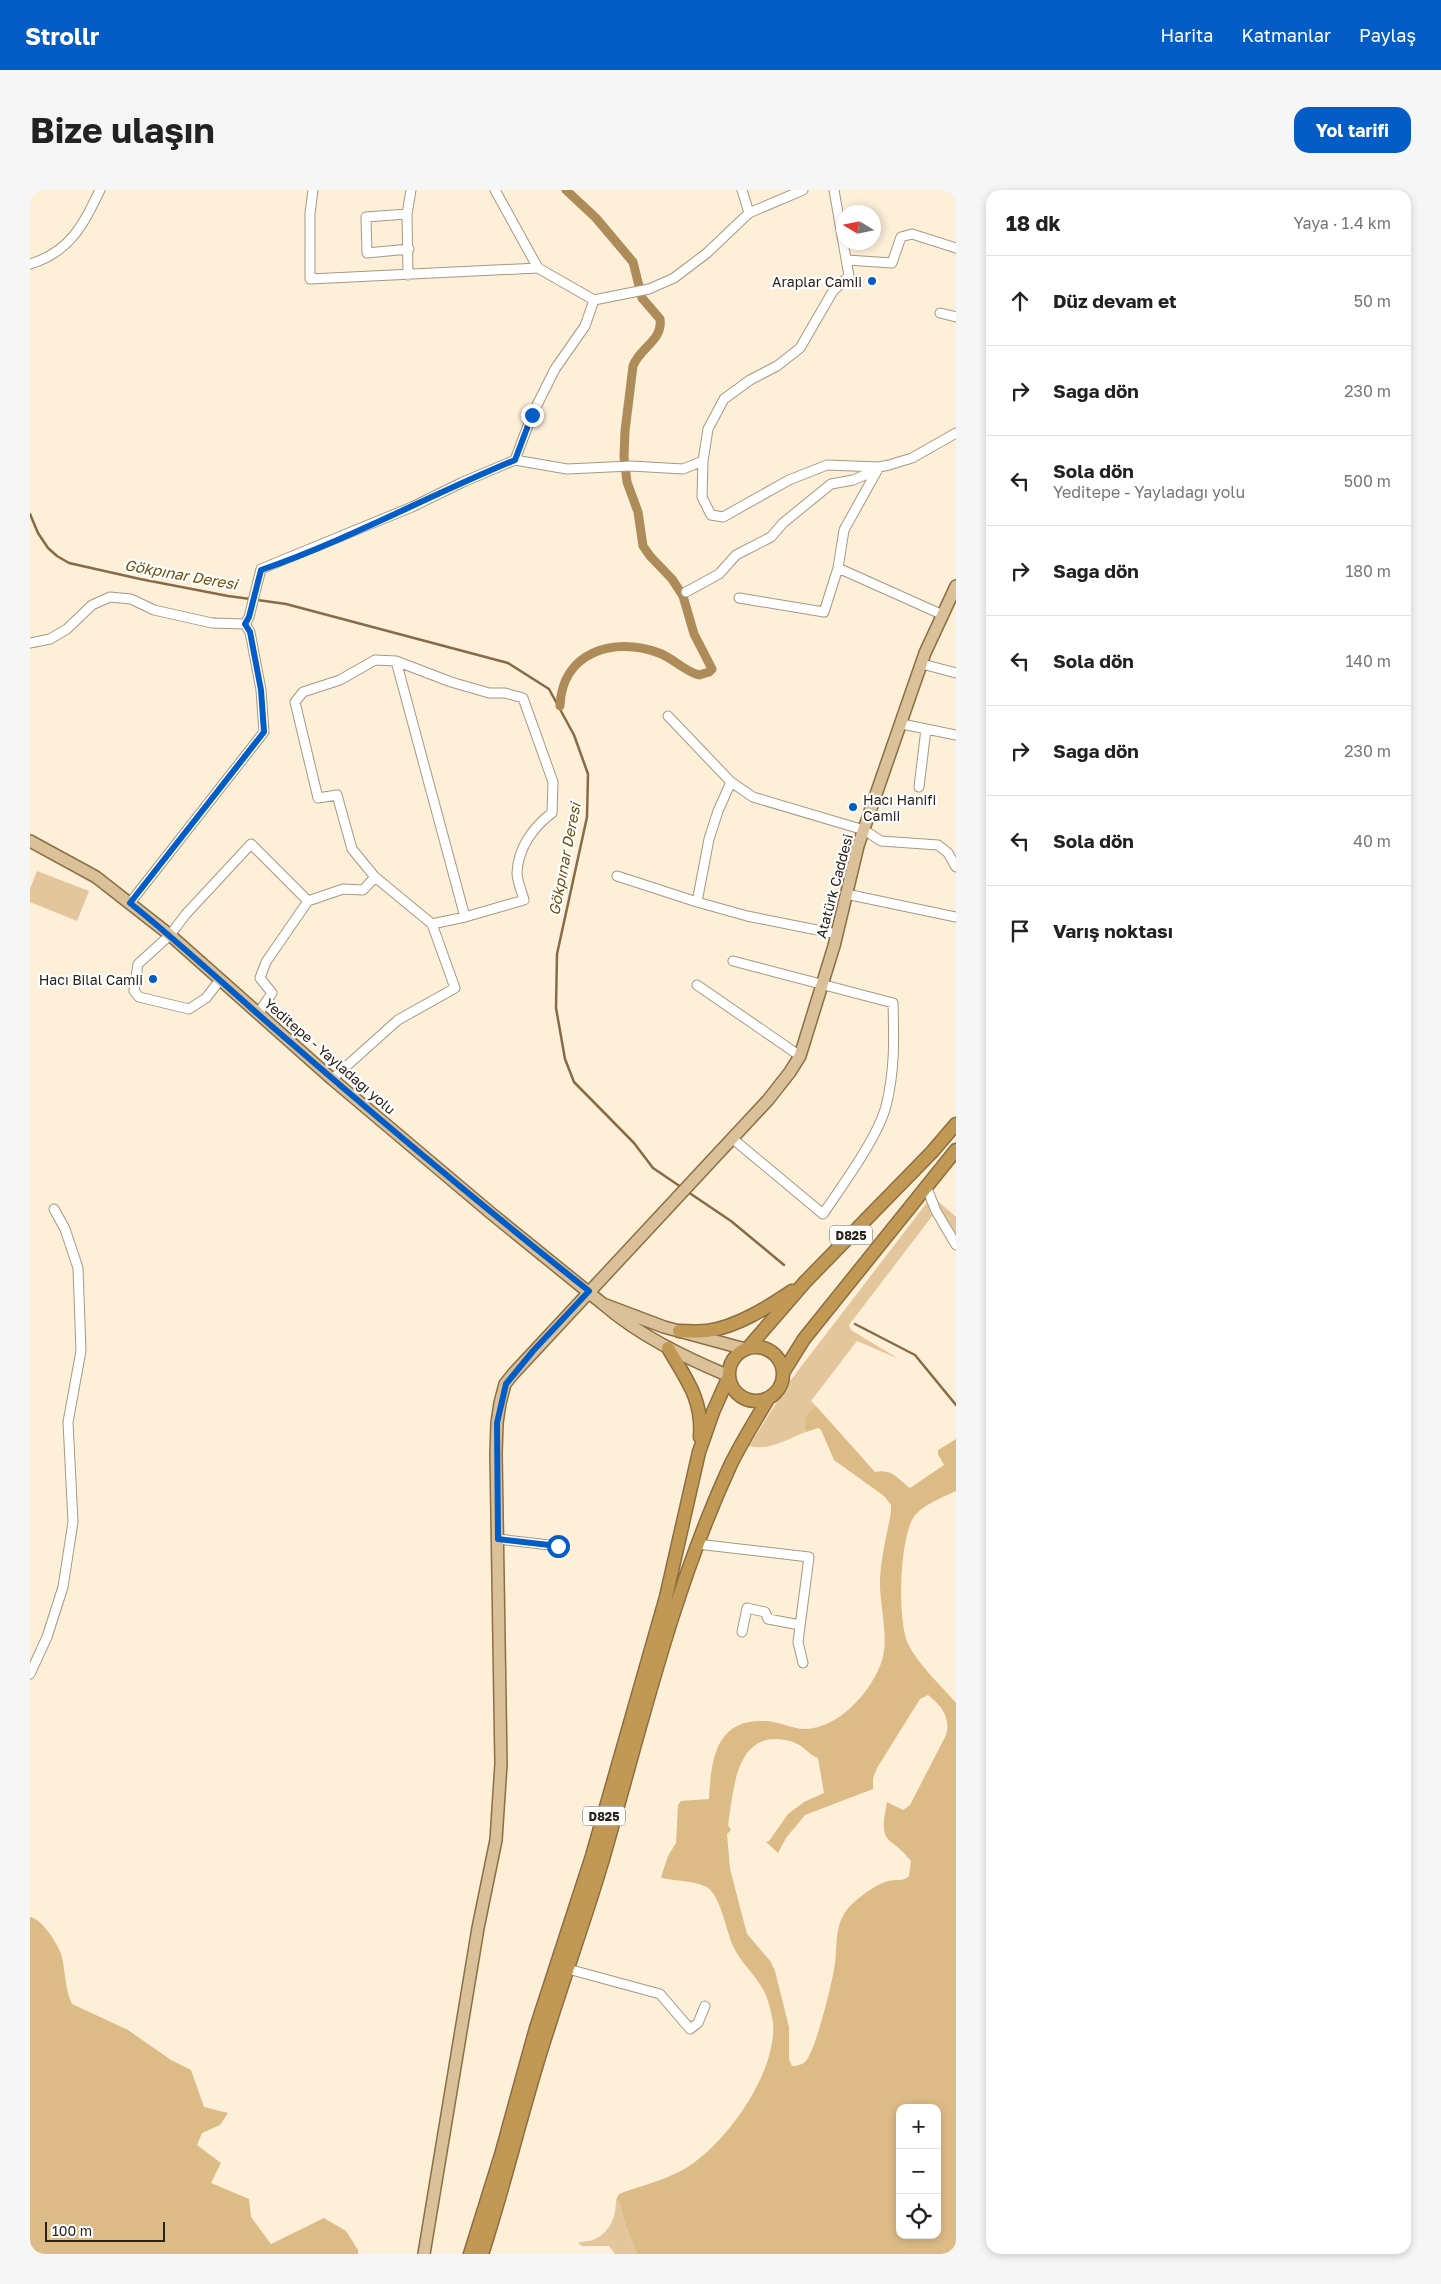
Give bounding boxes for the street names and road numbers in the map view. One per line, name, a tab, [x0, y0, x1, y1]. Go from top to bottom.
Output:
street label: Atatürk Caddesi	[812, 832, 856, 940]
street label: Yeditepe - Yayladağı yolu	[261, 994, 399, 1118]
road number: D825	[830, 1226, 872, 1244]
road number: D825	[583, 1806, 625, 1825]

